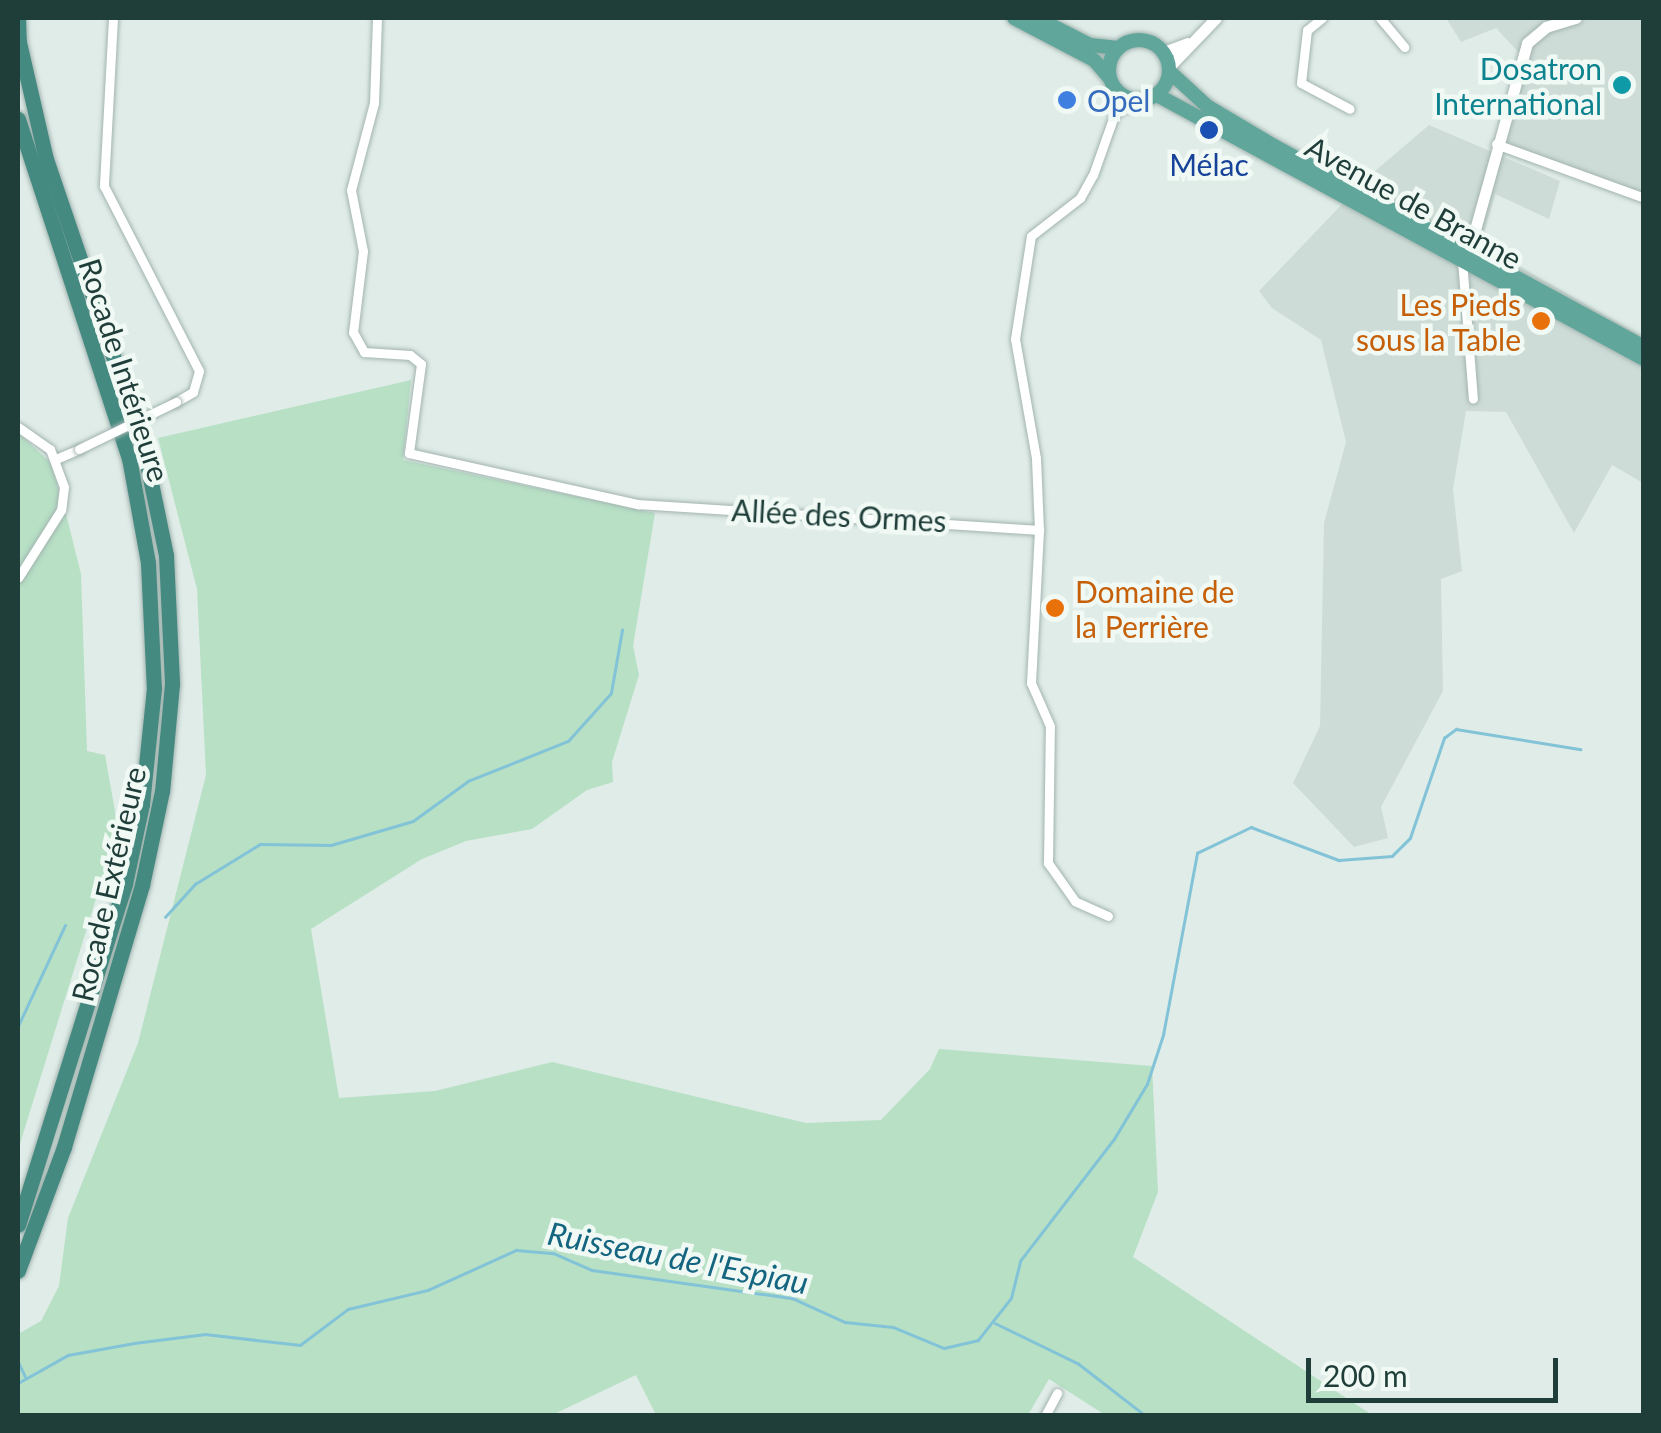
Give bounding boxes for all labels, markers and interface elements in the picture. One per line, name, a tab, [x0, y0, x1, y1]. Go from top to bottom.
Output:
place label: Dosatron International	[1434, 50, 1602, 120]
marker: Dosatron International	[1611, 74, 1633, 96]
place label: Opel	[1087, 82, 1150, 118]
marker: Opel	[1056, 89, 1078, 111]
marker: Mélac	[1198, 119, 1220, 141]
street label: Avenue de Branne	[1300, 128, 1528, 276]
place label: Mélac	[1169, 146, 1249, 182]
street label: Rocade Intérieure	[72, 254, 178, 486]
place label: Les Pieds sous la Table	[1355, 286, 1521, 356]
marker: Les Pieds sous la Table	[1530, 310, 1552, 332]
street label: Allée des Ormes	[731, 491, 947, 539]
place label: Domaine de la Perrière	[1075, 573, 1234, 644]
marker: Domaine de la Perrière	[1044, 597, 1066, 619]
street label: Rocade Extérieure	[63, 763, 153, 1005]
water label: Ruisseau de l'Espiau	[544, 1214, 812, 1302]
scale bar	[1311, 1338, 1564, 1400]
text: 200 m	[1323, 1357, 1408, 1393]

